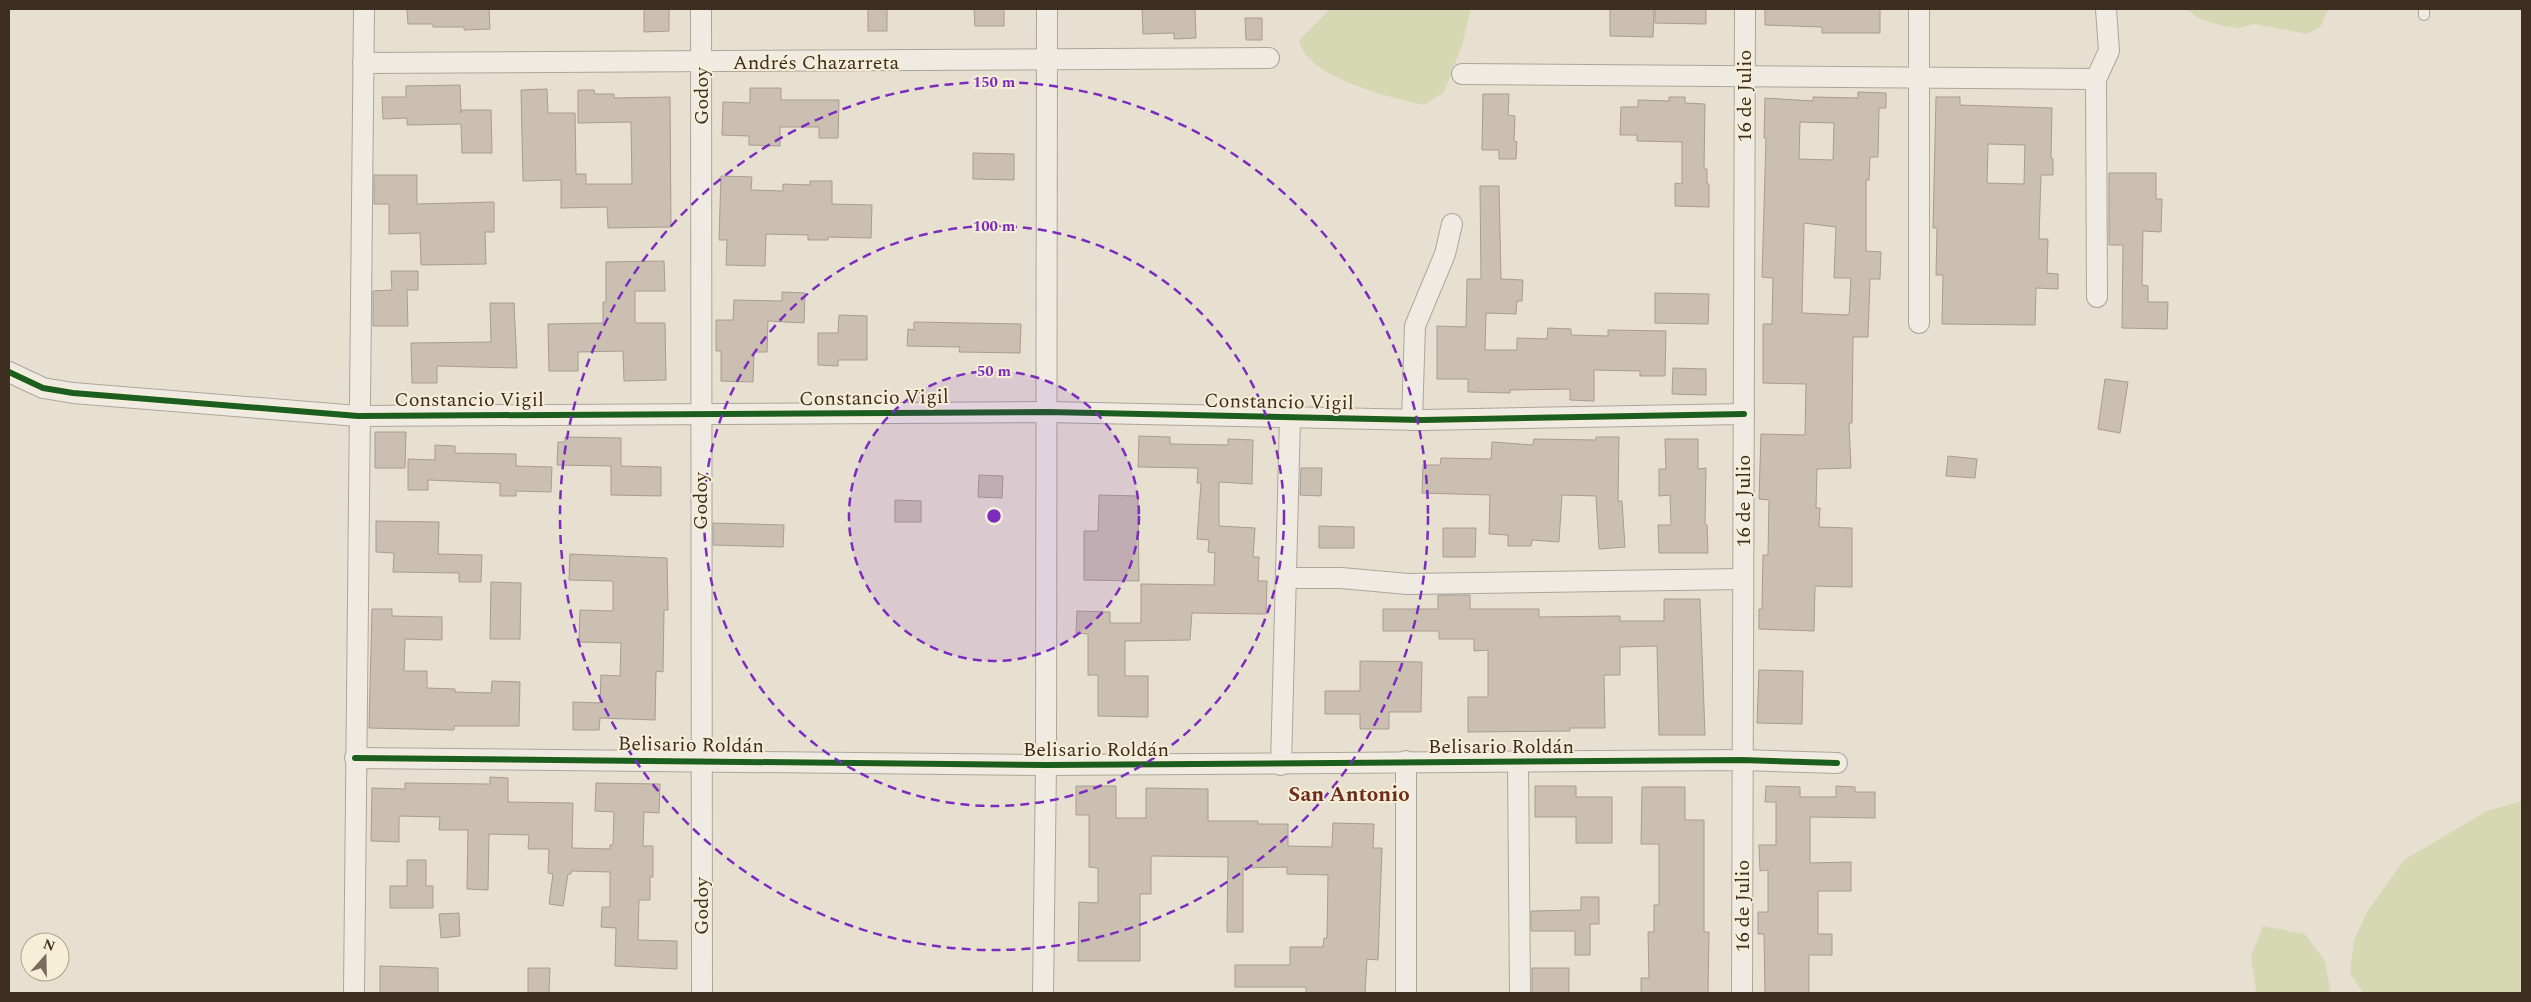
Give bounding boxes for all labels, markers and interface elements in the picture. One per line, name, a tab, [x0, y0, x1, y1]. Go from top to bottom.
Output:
street label: Andrés Chazarreta	[733, 48, 899, 78]
street label: 16 de Julio	[1730, 50, 1760, 142]
street label: Godoy	[687, 66, 717, 125]
text: 150 m	[973, 71, 1016, 94]
text: 100 m	[973, 215, 1016, 238]
text: 50 m	[977, 360, 1012, 383]
street label: Constancio Vigil	[799, 382, 949, 414]
street label: Constancio Vigil	[394, 385, 544, 415]
street label: Constancio Vigil	[1204, 386, 1354, 418]
street label: 16 de Julio	[1729, 455, 1759, 547]
street label: Godoy	[686, 471, 716, 530]
centre of rings	[985, 507, 1003, 525]
street label: Belisario Roldán	[618, 729, 764, 761]
street label: Belisario Roldán	[1428, 732, 1574, 762]
street label: Belisario Roldán	[1023, 735, 1169, 765]
district label: San Antonio	[1288, 779, 1410, 811]
street label: 16 de Julio	[1728, 860, 1758, 952]
street label: Godoy	[687, 876, 717, 935]
north arrow	[20, 932, 70, 982]
text: N	[40, 933, 58, 957]

